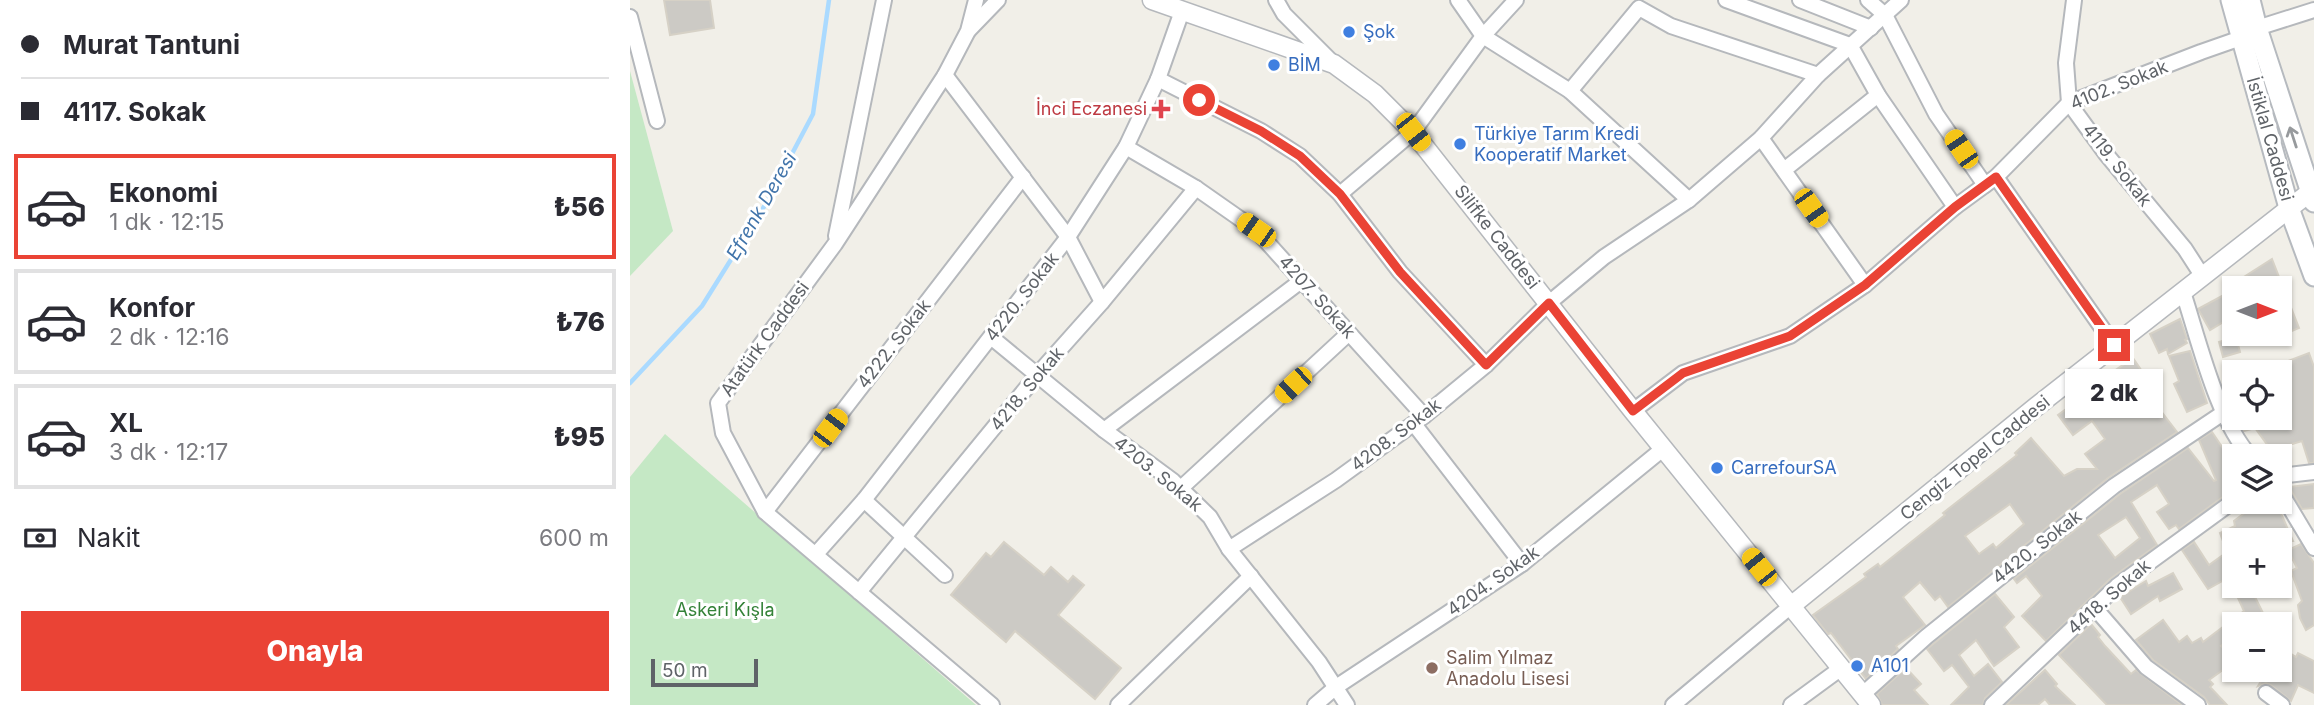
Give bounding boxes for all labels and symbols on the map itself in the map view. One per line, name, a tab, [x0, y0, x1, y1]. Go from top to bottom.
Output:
place label: Şok	[1363, 21, 1395, 42]
marker: Şok	[1341, 24, 1357, 40]
place label: BİM	[1288, 53, 1321, 75]
street label: 4102. Sokak	[2067, 55, 2171, 114]
marker: BİM	[1266, 57, 1282, 73]
street label: İstiklal Caddesi	[2243, 74, 2299, 203]
route start	[1183, 84, 1215, 116]
place label: İnci Eczanesi	[1036, 97, 1147, 119]
marker: İnci Eczanesi	[1153, 101, 1169, 117]
car	[1392, 109, 1435, 155]
street label: 4119. Sokak	[2079, 119, 2156, 210]
place label: Türkiye Tarım Kredi Kooperatif Market	[1474, 123, 1639, 165]
car	[1941, 126, 1982, 172]
one-way arrow	[2285, 126, 2298, 148]
marker: Türkiye Tarım Kredi Kooperatif Market	[1452, 136, 1468, 152]
water label: Efrenk Deresi	[721, 148, 802, 264]
street label: Silifke Caddesi	[1450, 181, 1544, 293]
car	[1791, 185, 1832, 231]
car	[1233, 209, 1280, 251]
street label: 4220. Sokak	[980, 248, 1063, 345]
street label: 4207. Sokak	[1275, 251, 1360, 342]
north arrow	[2222, 276, 2292, 346]
street label: Atatürk Caddesi	[716, 277, 813, 400]
street label: 4222. Sokak	[852, 295, 935, 392]
route end	[2098, 329, 2130, 361]
street label: 4218. Sokak	[985, 342, 1068, 435]
car	[1271, 363, 1316, 407]
callout: 2 dk	[2065, 370, 2163, 418]
street label: Cengiz Topel Caddesi	[1896, 391, 2054, 524]
street label: 4208. Sokak	[1347, 394, 1445, 475]
car	[809, 405, 852, 451]
street label: 4203. Sokak	[1110, 432, 1207, 516]
place label: CarrefourSA	[1731, 457, 1837, 478]
marker: CarrefourSA	[1709, 460, 1725, 476]
street label: 4420. Sokak	[1988, 505, 2086, 588]
street label: 4204. Sokak	[1443, 541, 1543, 620]
car	[1738, 544, 1781, 590]
street label: 4418. Sokak	[2063, 555, 2155, 638]
park label: Askeri Kışla	[675, 599, 775, 620]
place label: Salim Yılmaz Anadolu Lisesi	[1446, 647, 1569, 689]
place label: A101	[1871, 655, 1909, 676]
scale bar	[651, 656, 758, 688]
marker: A101	[1849, 658, 1865, 674]
marker: Salim Yılmaz Anadolu Lisesi	[1424, 660, 1440, 676]

